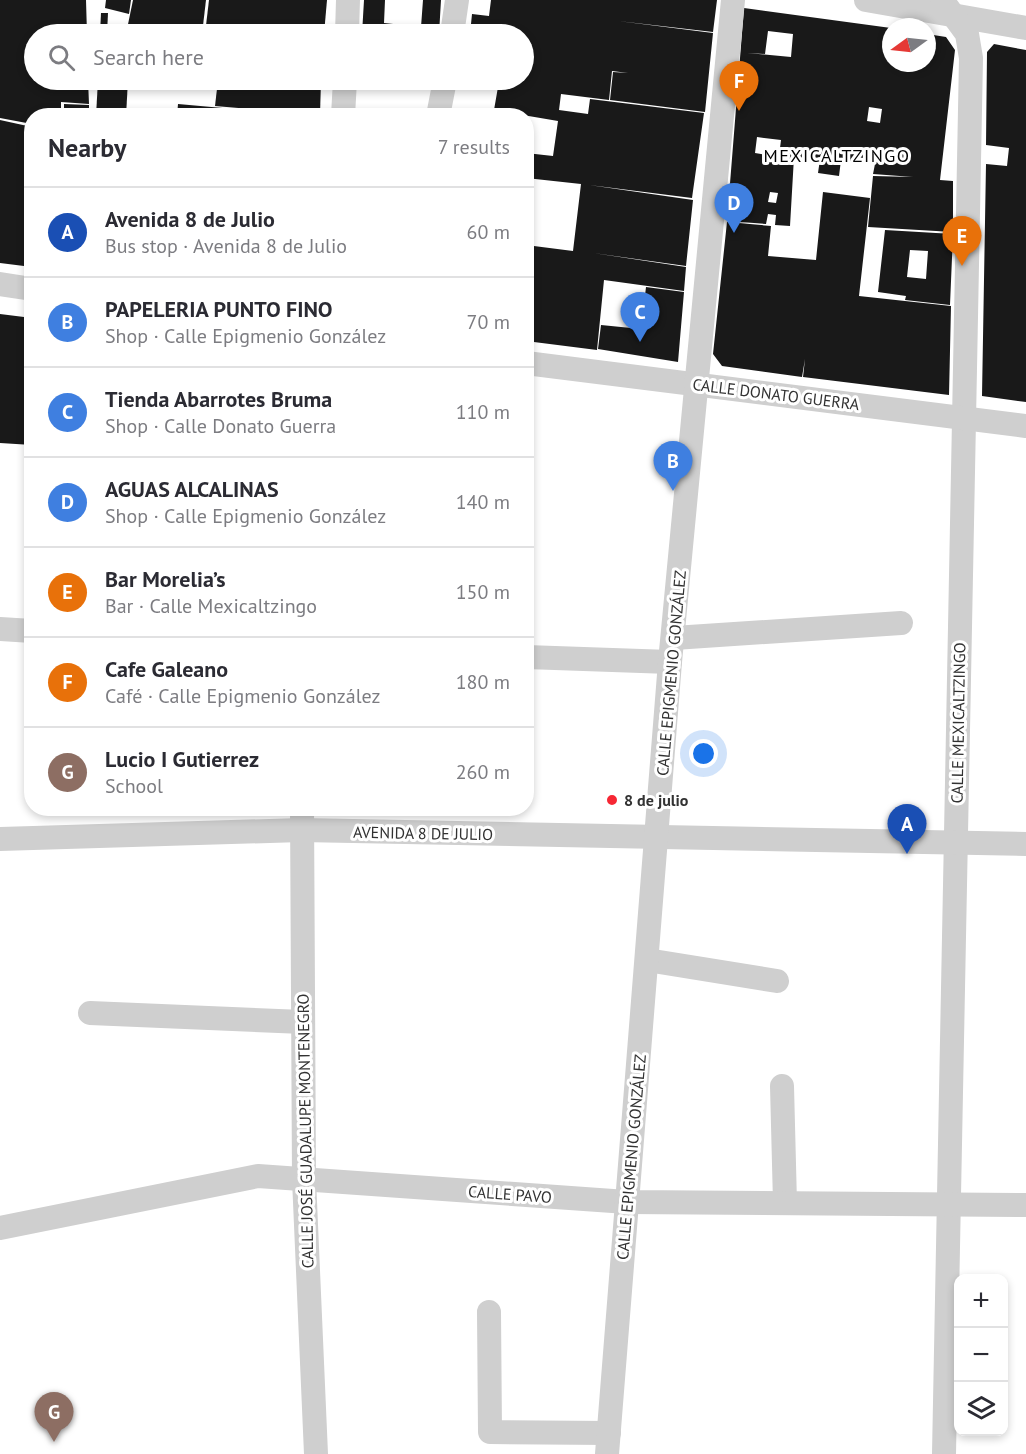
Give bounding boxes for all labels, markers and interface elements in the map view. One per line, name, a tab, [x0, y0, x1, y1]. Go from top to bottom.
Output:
north arrow	[882, 18, 936, 72]
search box	[24, 24, 534, 90]
icon: search	[45, 41, 78, 74]
text: Search here	[93, 43, 204, 71]
pin: F	[720, 62, 758, 111]
text: Nearby	[48, 131, 126, 164]
text: 7 results	[438, 134, 510, 160]
district label: MEXICALTZINGO	[763, 144, 911, 167]
pin: D	[714, 184, 754, 233]
text: Avenida 8 de Julio	[105, 205, 275, 233]
pin: E	[942, 216, 982, 266]
text: A	[61, 219, 74, 245]
text: 60 m	[467, 219, 510, 245]
text: Bus stop · Avenida 8 de Julio	[105, 233, 347, 259]
pin: C	[620, 292, 660, 342]
text: PAPELERIA PUNTO FINO	[105, 295, 333, 323]
text: B	[62, 309, 73, 335]
text: 70 m	[467, 309, 510, 335]
text: Shop · Calle Epigmenio González	[105, 323, 386, 349]
street label: CALLE DONATO GUERRA	[691, 374, 861, 414]
text: Tienda Abarrotes Bruma	[105, 385, 332, 413]
text: C	[62, 399, 73, 425]
text: 110 m	[456, 399, 510, 425]
text: Shop · Calle Donato Guerra	[105, 413, 336, 439]
pin: B	[654, 442, 692, 491]
text: AGUAS ALCALINAS	[105, 475, 279, 503]
text: D	[61, 489, 74, 515]
text: 140 m	[456, 489, 510, 515]
text: Shop · Calle Epigmenio González	[105, 503, 386, 529]
text: Bar Morelia’s	[105, 565, 226, 593]
street label: CALLE EPIGMENIO GONZÁLEZ	[652, 569, 690, 777]
text: E	[62, 579, 73, 605]
text: 150 m	[456, 579, 510, 605]
text: Bar · Calle Mexicaltzingo	[105, 593, 317, 619]
street label: CALLE MEXICALTZINGO	[947, 642, 969, 804]
text: Cafe Galeano	[105, 655, 228, 683]
text: F	[62, 669, 73, 695]
text: 180 m	[456, 669, 510, 695]
text: Café · Calle Epigmenio González	[105, 683, 380, 709]
your location	[689, 739, 718, 768]
text: Lucio I Gutierrez	[105, 745, 259, 773]
text: G	[61, 759, 74, 785]
text: 260 m	[456, 759, 510, 785]
text: School	[105, 773, 163, 799]
place label: 8 de julio	[624, 790, 689, 810]
marker: 8 de julio	[605, 793, 619, 807]
pin: A	[888, 804, 926, 854]
street label: AVENIDA 8 DE JULIO	[353, 822, 493, 844]
street label: CALLE JOSÉ GUADALUPE MONTENEGRO	[293, 993, 317, 1268]
street label: CALLE EPIGMENIO GONZÁLEZ	[612, 1053, 650, 1261]
street label: CALLE PAVO	[468, 1181, 552, 1207]
map controls	[954, 1274, 1008, 1436]
button: +	[954, 1274, 1008, 1328]
button: −	[954, 1328, 1008, 1382]
button: layers	[954, 1382, 1008, 1436]
pin: G	[34, 1392, 74, 1442]

